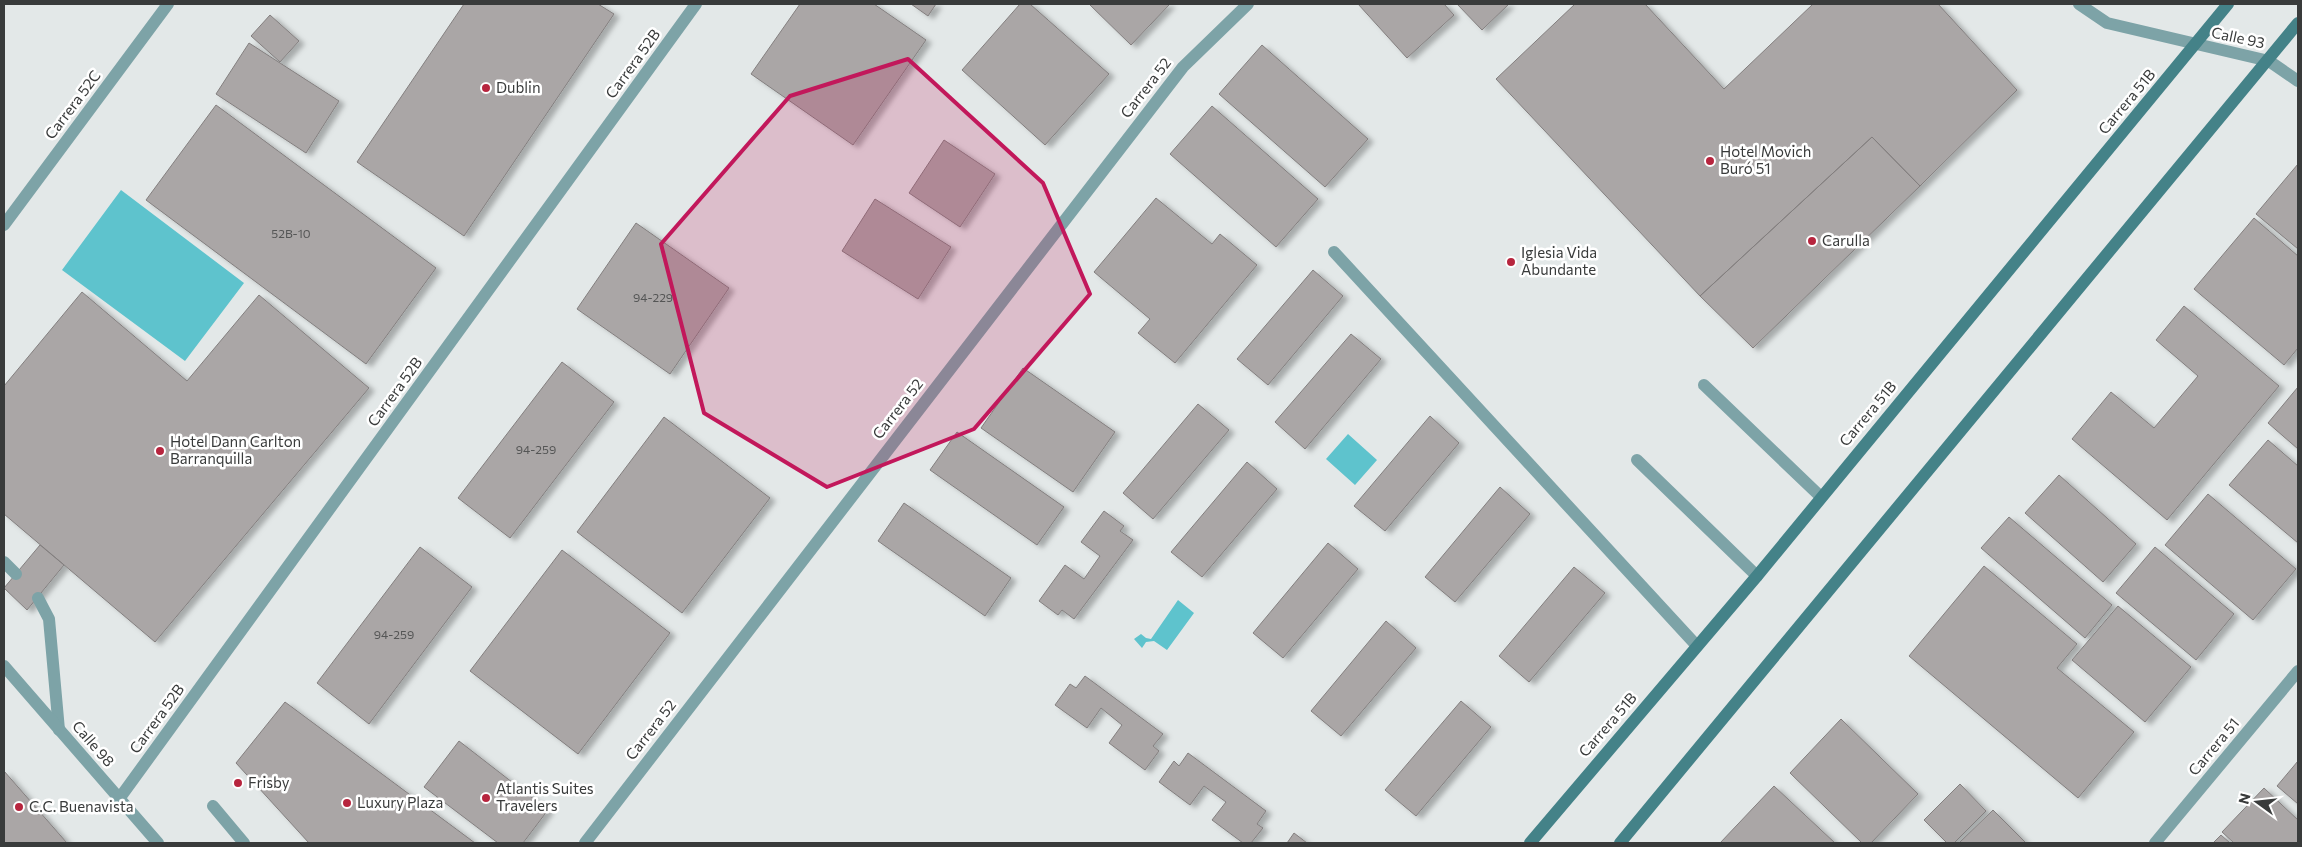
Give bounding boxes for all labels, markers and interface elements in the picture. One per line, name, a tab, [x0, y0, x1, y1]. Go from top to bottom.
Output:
street label: Calle 93	[2210, 23, 2267, 51]
street label: Carrera 52B	[601, 25, 663, 101]
street label: Carrera 52	[1116, 54, 1174, 121]
street label: Carrera 51B	[2094, 65, 2159, 137]
street label: Carrera 52C	[40, 66, 104, 142]
place label: Dublin	[496, 78, 541, 96]
marker: Dublin	[480, 82, 492, 94]
place label: Hotel Movich Buró 51	[1720, 142, 1811, 177]
marker: Hotel Movich Buró 51	[1704, 155, 1716, 167]
house number: 52B-10	[271, 226, 311, 240]
place label: Carulla	[1822, 231, 1870, 249]
marker: Carulla	[1806, 235, 1818, 247]
place label: Iglesia Vida Abundante	[1521, 243, 1597, 278]
marker: Iglesia Vida Abundante	[1505, 256, 1517, 268]
house number: 94-229	[633, 290, 673, 304]
street label: Carrera 52B	[363, 353, 425, 429]
street label: Carrera 52	[868, 375, 926, 442]
street label: Carrera 51B	[1835, 377, 1900, 449]
place label: Hotel Dann Carlton Barranquilla	[170, 432, 301, 467]
house number: 94-259	[516, 442, 556, 456]
marker: Hotel Dann Carlton Barranquilla	[154, 445, 166, 457]
house number: 94-259	[374, 627, 414, 641]
street label: Carrera 52B	[125, 680, 187, 756]
street label: Carrera 51B	[1575, 688, 1640, 760]
street label: Carrera 52	[621, 696, 679, 763]
street label: Carrera 51	[2184, 714, 2242, 779]
street label: Calle 98	[69, 717, 119, 770]
place label: Frisby	[248, 773, 290, 791]
marker: Frisby	[232, 777, 244, 789]
north arrow	[2232, 777, 2282, 827]
place label: Atlantis Suites Travelers	[496, 779, 594, 814]
text: N	[2234, 791, 2254, 806]
marker: Atlantis Suites Travelers	[480, 792, 492, 804]
place label: Luxury Plaza	[357, 793, 443, 811]
place label: C.C. Buenavista	[29, 797, 134, 815]
marker: Luxury Plaza	[341, 797, 353, 809]
marker: C.C. Buenavista	[13, 801, 25, 813]

